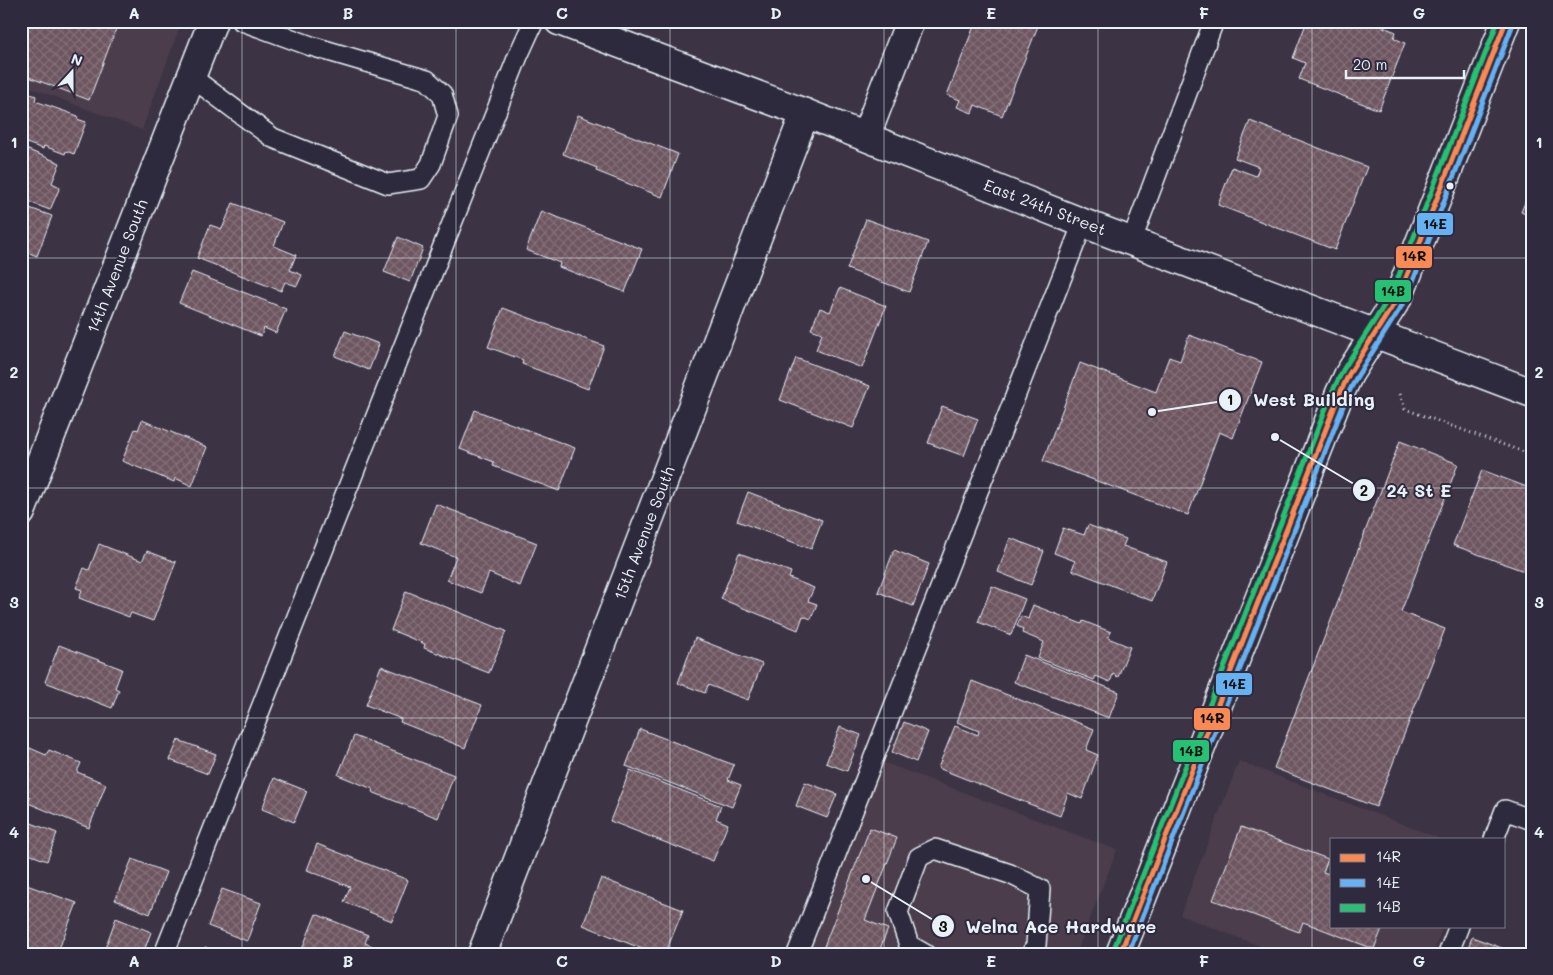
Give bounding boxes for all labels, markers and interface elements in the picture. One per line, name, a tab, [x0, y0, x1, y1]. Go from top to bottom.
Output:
text: A	[128, 2, 140, 23]
text: B	[343, 2, 353, 23]
text: C	[556, 2, 568, 23]
text: D	[770, 2, 782, 23]
text: E	[986, 2, 996, 23]
text: F	[1199, 2, 1209, 23]
text: G	[1413, 2, 1425, 23]
north arrow	[48, 48, 98, 98]
scale bar	[1346, 48, 1463, 80]
text: N	[68, 49, 85, 70]
text: 20 m	[1353, 54, 1387, 74]
text: 1	[10, 131, 18, 152]
text: 1	[1535, 131, 1543, 152]
street label: East 24th Street	[981, 174, 1109, 240]
unlabelled marker	[1445, 181, 1455, 191]
street label: 14th Avenue South	[81, 196, 152, 336]
line badge: 14E	[1416, 212, 1454, 236]
text: 14E	[1423, 214, 1447, 233]
line badge: 14R	[1395, 245, 1433, 269]
text: 14R	[1402, 246, 1426, 265]
line badge: 14B	[1374, 279, 1412, 303]
text: 14B	[1381, 281, 1405, 300]
text: 2	[10, 361, 19, 382]
text: 2	[1535, 361, 1544, 382]
callout: West Building	[1218, 383, 1384, 416]
text: West Building	[1253, 387, 1375, 411]
text: 1	[1227, 389, 1233, 409]
street label: 15th Avenue South	[608, 463, 679, 603]
callout: 24 St E	[1352, 474, 1462, 507]
text: 24 St E	[1386, 478, 1452, 502]
text: 2	[1360, 480, 1368, 500]
text: 3	[9, 591, 19, 612]
text: 3	[1534, 591, 1544, 612]
line badge: 14E	[1215, 672, 1253, 696]
text: 14E	[1222, 674, 1246, 693]
line badge: 14R	[1193, 707, 1231, 731]
text: 14R	[1200, 708, 1224, 727]
line badge: 14B	[1172, 739, 1210, 763]
text: 14B	[1179, 741, 1203, 760]
text: 4	[9, 821, 19, 842]
text: 4	[1534, 821, 1544, 842]
legend	[1330, 838, 1506, 928]
text: 14R	[1376, 846, 1401, 866]
text: 14E	[1376, 872, 1401, 892]
text: 14B	[1376, 896, 1401, 916]
callout: Welna Ace Hardware	[931, 910, 1166, 943]
text: Welna Ace Hardware	[966, 914, 1157, 938]
text: 3	[938, 916, 948, 936]
text: A	[128, 950, 140, 971]
text: B	[343, 950, 353, 971]
text: C	[556, 950, 568, 971]
text: D	[770, 950, 782, 971]
text: E	[986, 950, 996, 971]
text: F	[1199, 950, 1209, 971]
text: G	[1413, 950, 1425, 971]

